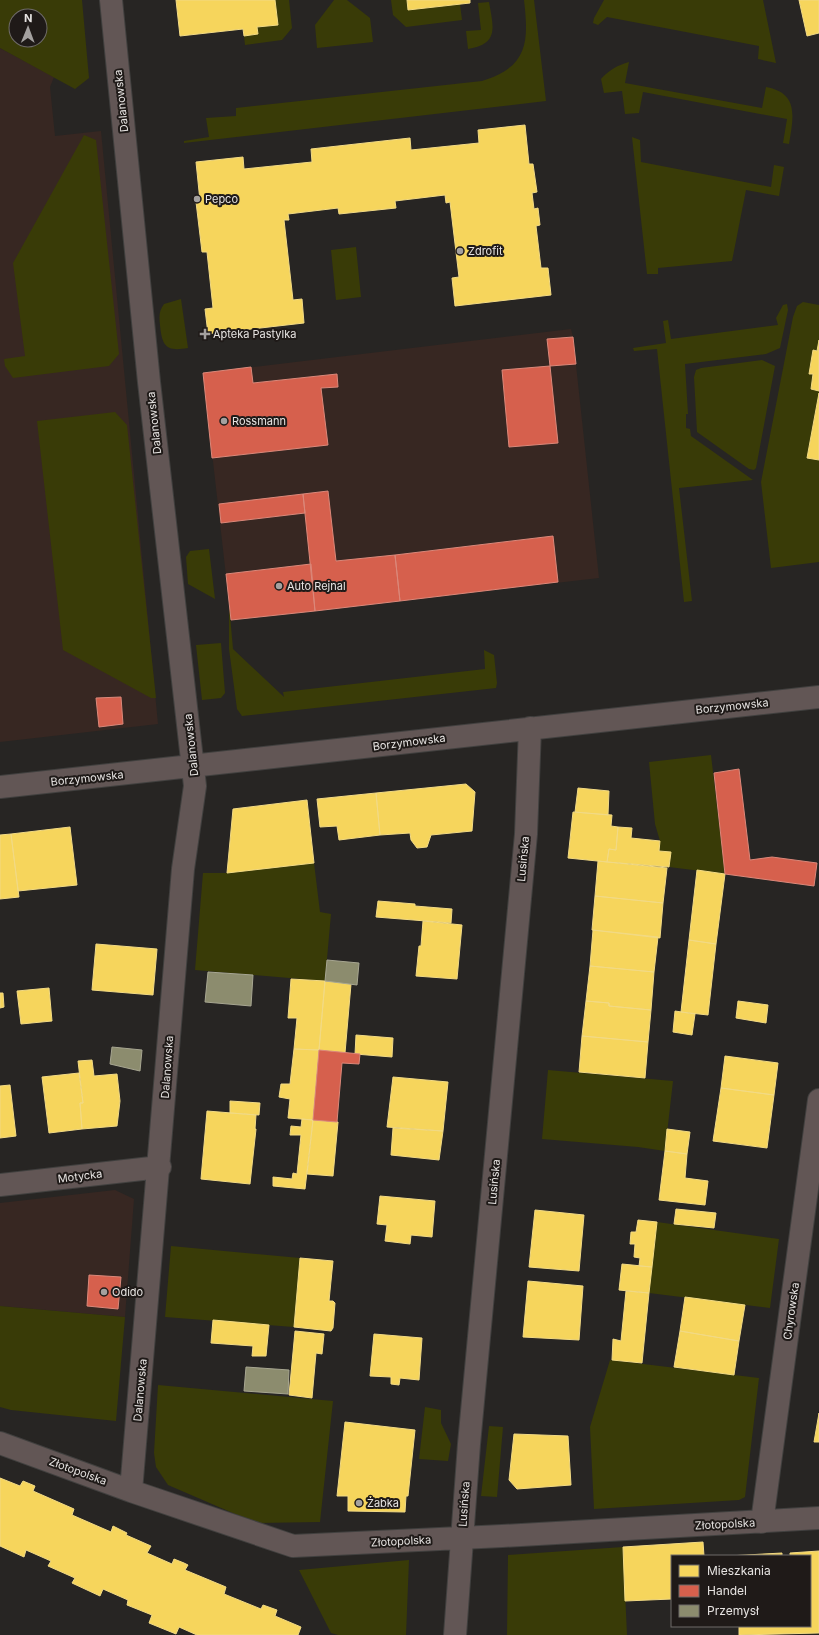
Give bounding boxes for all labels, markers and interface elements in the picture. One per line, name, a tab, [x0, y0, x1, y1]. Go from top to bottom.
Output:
north arrow	[8, 8, 48, 48]
text: N	[24, 11, 32, 25]
street label: Dalanowska	[111, 69, 131, 133]
place label: Pepco	[205, 192, 238, 206]
marker: Pepco	[192, 194, 202, 204]
place label: Zdrofit	[468, 244, 503, 258]
marker: Zdrofit	[455, 246, 465, 256]
place label: Apteka Pastylka	[213, 327, 296, 341]
marker: Apteka Pastylka	[200, 329, 210, 339]
street label: Dalanowska	[144, 391, 164, 455]
place label: Rossmann	[232, 414, 286, 428]
marker: Rossmann	[219, 416, 229, 426]
place label: Auto Rejnal	[287, 579, 346, 593]
marker: Auto Rejnal	[274, 581, 284, 591]
street label: Borzymowska	[695, 695, 769, 717]
street label: Dalanowska	[181, 713, 201, 777]
street label: Borzymowska	[372, 731, 446, 753]
street label: Borzymowska	[50, 767, 124, 789]
street label: Lusińska	[514, 836, 532, 882]
street label: Dalanowska	[158, 1035, 176, 1099]
street label: Lusińska	[485, 1159, 503, 1205]
street label: Motycka	[57, 1166, 103, 1186]
street label: Chyrowska	[780, 1281, 802, 1341]
place label: Odido	[112, 1285, 144, 1299]
marker: Odido	[99, 1287, 109, 1297]
street label: Dalanowska	[130, 1358, 150, 1422]
street label: Złotopolska	[47, 1454, 109, 1488]
street label: Lusińska	[455, 1481, 473, 1527]
place label: Żabka	[367, 1496, 399, 1510]
marker: Żabka	[354, 1498, 364, 1508]
street label: Złotopolska	[695, 1515, 755, 1533]
street label: Złotopolska	[371, 1532, 431, 1550]
legend	[671, 1555, 811, 1627]
text: Mieszkania	[707, 1563, 771, 1578]
text: Handel	[707, 1583, 747, 1598]
text: Przemysł	[707, 1603, 759, 1618]

